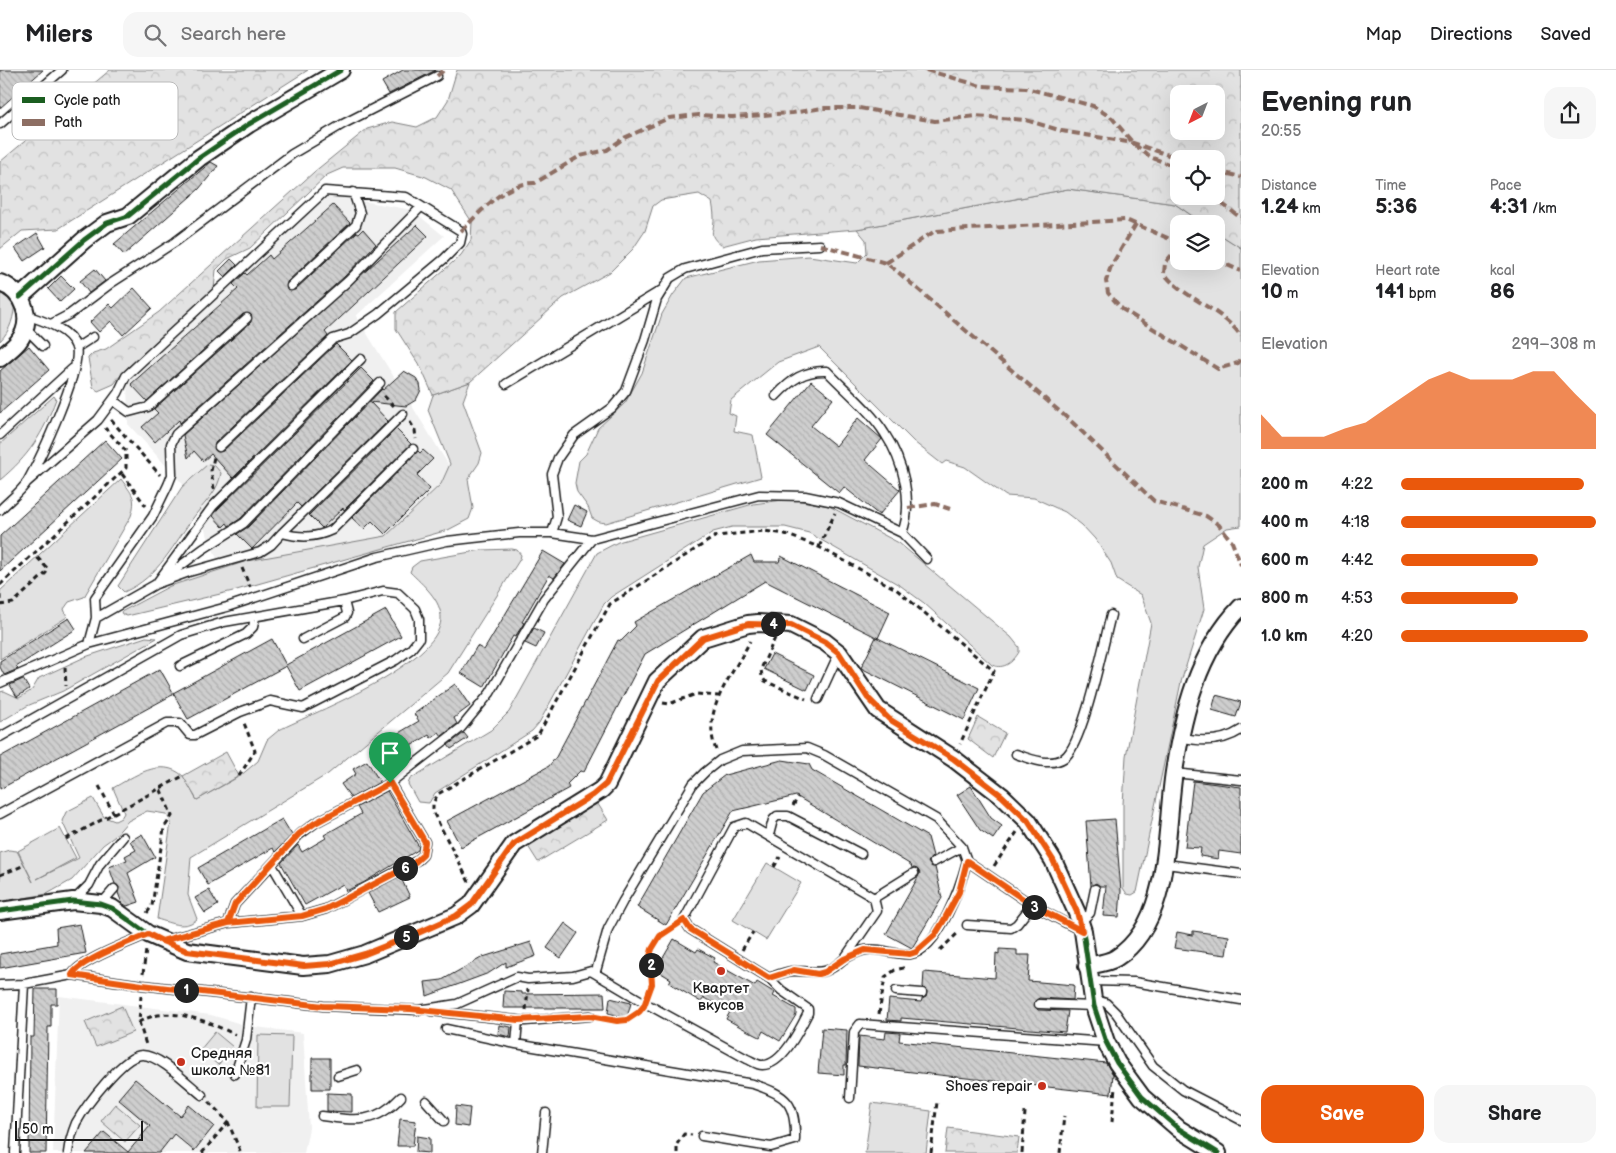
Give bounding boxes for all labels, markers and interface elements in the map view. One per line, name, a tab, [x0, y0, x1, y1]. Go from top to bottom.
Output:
search box	[123, 12, 473, 57]
text: Milers	[25, 20, 93, 49]
icon: search	[141, 21, 169, 49]
text: Search here	[181, 23, 286, 46]
text: Map	[1366, 24, 1402, 45]
text: Directions	[1430, 24, 1512, 45]
text: Saved	[1540, 24, 1591, 45]
legend	[12, 82, 178, 140]
north arrow	[1170, 85, 1225, 140]
map controls	[1170, 85, 1225, 270]
text: Evening run	[1261, 86, 1412, 119]
button: share	[1544, 87, 1596, 139]
text: Cycle path	[54, 92, 121, 109]
text: Path	[54, 114, 82, 131]
text: 20:55	[1261, 122, 1301, 141]
button: locate	[1170, 150, 1225, 205]
text: Distance	[1261, 177, 1317, 194]
text: Time	[1375, 177, 1406, 194]
text: Pace	[1490, 177, 1522, 194]
text: 1.24	[1261, 194, 1299, 219]
text: 5:36	[1375, 194, 1417, 219]
text: 4:31	[1490, 194, 1528, 219]
text: km	[1299, 200, 1321, 217]
text: /km	[1528, 200, 1557, 217]
button: layers	[1170, 215, 1225, 270]
text: Elevation	[1261, 262, 1319, 279]
text: Heart rate	[1375, 262, 1440, 279]
text: kcal	[1490, 262, 1515, 279]
text: 10	[1261, 279, 1283, 304]
text: 141	[1375, 279, 1405, 304]
text: 86	[1490, 279, 1515, 304]
text: m	[1283, 285, 1298, 302]
text: bpm	[1405, 285, 1436, 302]
text: Elevation	[1261, 335, 1328, 354]
text: 299–308 m	[1511, 335, 1596, 354]
text: 200 m	[1261, 475, 1308, 494]
text: 4:22	[1341, 475, 1373, 494]
text: 400 m	[1261, 513, 1308, 532]
text: 4:18	[1341, 513, 1370, 532]
text: 600 m	[1261, 551, 1309, 570]
text: 4:42	[1341, 551, 1373, 570]
text: 800 m	[1261, 589, 1309, 608]
text: 4:53	[1341, 589, 1373, 608]
pin: 4	[760, 612, 786, 636]
text: 4	[769, 616, 778, 633]
text: 1.0 km	[1261, 627, 1308, 646]
text: 4:20	[1341, 627, 1373, 646]
pin	[369, 732, 411, 783]
icon: arrive	[376, 739, 404, 767]
pin: 6	[392, 856, 418, 880]
text: 6	[401, 860, 410, 877]
pin: 3	[1022, 894, 1046, 920]
text: 3	[1030, 899, 1039, 916]
pin: 5	[394, 924, 418, 950]
text: 5	[402, 929, 411, 946]
pin: 2	[638, 952, 664, 978]
text: 2	[647, 957, 656, 974]
marker: Квартет вкусов	[715, 965, 727, 977]
pin: 1	[174, 978, 198, 1002]
place label: Квартет вкусов	[693, 979, 749, 1015]
text: 1	[184, 982, 189, 999]
place label: Средняя школа №81	[191, 1044, 270, 1080]
marker: Средняя школа №81	[175, 1056, 187, 1068]
place label: Shoes repair	[946, 1077, 1033, 1096]
marker: Shoes repair	[1036, 1080, 1048, 1092]
button: Save	[1261, 1085, 1424, 1143]
button: Share	[1434, 1085, 1596, 1143]
scale bar	[15, 1118, 142, 1141]
text: 50 m	[22, 1121, 54, 1138]

